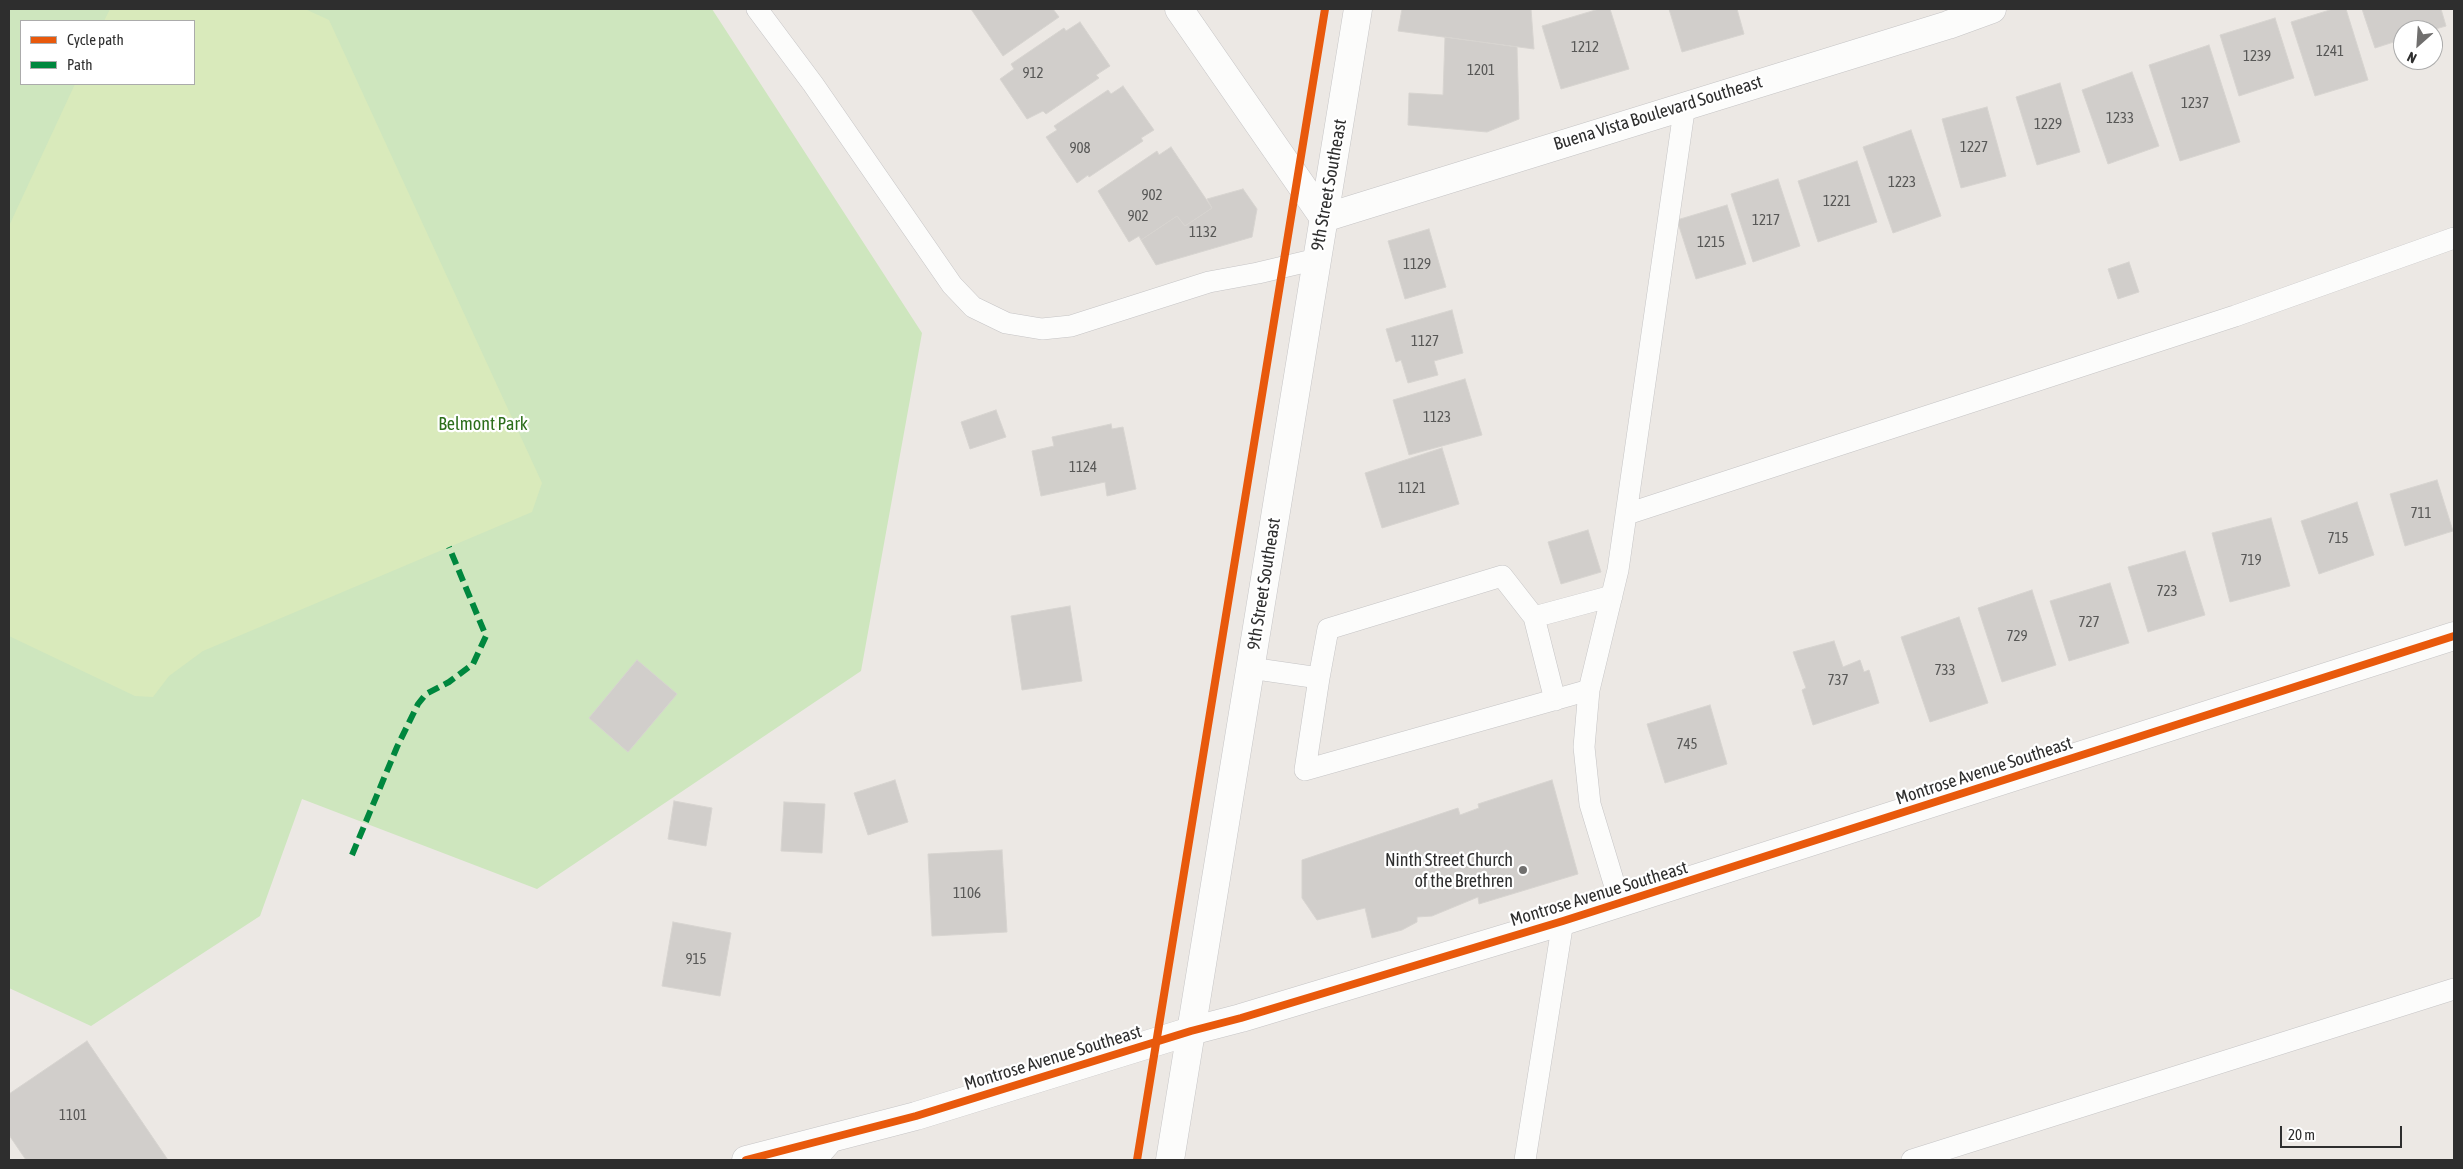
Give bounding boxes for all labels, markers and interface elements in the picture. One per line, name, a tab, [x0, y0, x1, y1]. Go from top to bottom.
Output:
legend	[20, 20, 195, 85]
north arrow	[2393, 20, 2443, 70]
text: Cycle path	[67, 31, 124, 48]
house number: 1212	[1571, 38, 1599, 56]
house number: 1241	[2316, 42, 2344, 60]
house number: 1239	[2243, 47, 2271, 65]
text: N	[2405, 49, 2419, 67]
text: Path	[67, 56, 93, 73]
house number: 1201	[1467, 61, 1495, 79]
house number: 912	[1022, 64, 1044, 82]
street label: Buena Vista Boulevard Southeast	[1551, 71, 1765, 155]
house number: 1237	[2181, 94, 2209, 112]
house number: 1233	[2106, 109, 2134, 127]
house number: 1229	[2034, 115, 2062, 133]
street label: 9th Street Southeast	[1307, 117, 1351, 253]
house number: 1227	[1960, 138, 1988, 156]
house number: 908	[1069, 139, 1091, 157]
house number: 1223	[1888, 173, 1916, 191]
house number: 902	[1141, 186, 1163, 204]
house number: 1221	[1823, 192, 1851, 210]
house number: 902	[1127, 207, 1149, 225]
house number: 1217	[1752, 211, 1780, 229]
house number: 1132	[1189, 223, 1217, 241]
house number: 1215	[1697, 233, 1725, 251]
house number: 1129	[1403, 255, 1431, 273]
house number: 1127	[1411, 332, 1439, 350]
house number: 1123	[1423, 408, 1451, 426]
park label: Belmont Park	[438, 413, 528, 435]
house number: 1124	[1069, 458, 1097, 476]
house number: 1121	[1398, 479, 1426, 497]
house number: 711	[2410, 504, 2432, 522]
street label: 9th Street Southeast	[1243, 516, 1285, 652]
house number: 715	[2327, 529, 2349, 547]
house number: 719	[2240, 551, 2262, 569]
house number: 723	[2156, 582, 2178, 600]
house number: 727	[2078, 613, 2100, 631]
house number: 729	[2006, 627, 2028, 645]
house number: 733	[1934, 661, 1956, 679]
house number: 737	[1827, 671, 1849, 689]
street label: Montrose Avenue Southeast	[1893, 732, 2075, 810]
house number: 745	[1676, 735, 1698, 753]
place label: Ninth Street Church of the Brethren	[1385, 849, 1513, 892]
street label: Montrose Avenue Southeast	[1508, 857, 1690, 931]
marker: Ninth Street Church of the Brethren	[1517, 864, 1529, 876]
house number: 1106	[953, 884, 981, 902]
house number: 915	[685, 950, 707, 968]
street label: Montrose Avenue Southeast	[962, 1021, 1144, 1095]
house number: 1101	[59, 1106, 87, 1124]
scale bar	[2283, 1116, 2406, 1148]
text: 20 m	[2288, 1126, 2315, 1143]

